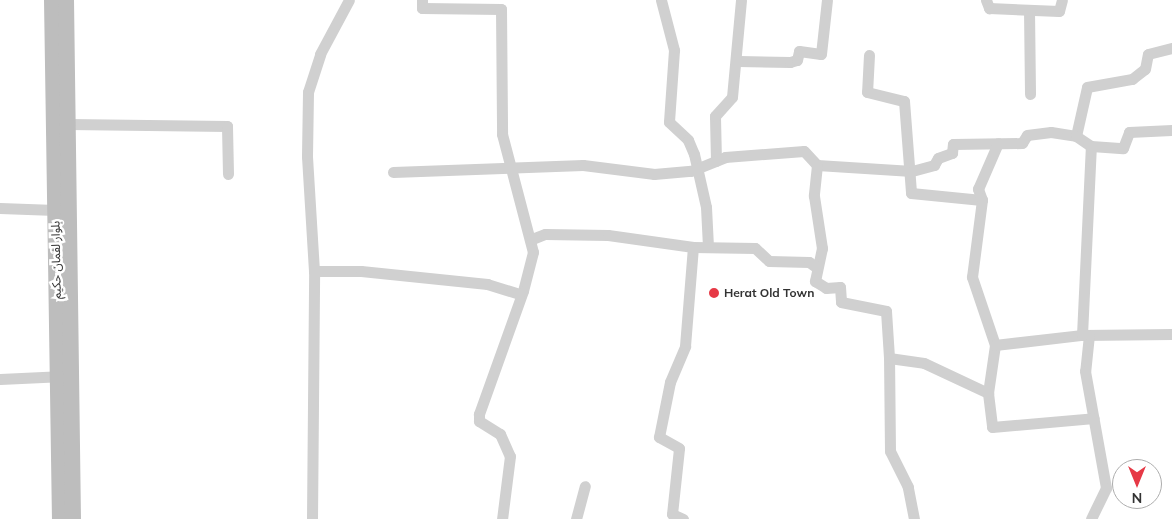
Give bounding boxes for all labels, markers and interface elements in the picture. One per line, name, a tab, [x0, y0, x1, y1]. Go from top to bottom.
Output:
street label: بلوار لقمان حکیم	[48, 221, 64, 299]
place label: Herat Old Town	[724, 286, 814, 300]
marker: Herat Old Town	[708, 287, 720, 299]
north arrow	[1112, 459, 1162, 509]
text: N	[1132, 489, 1142, 507]

